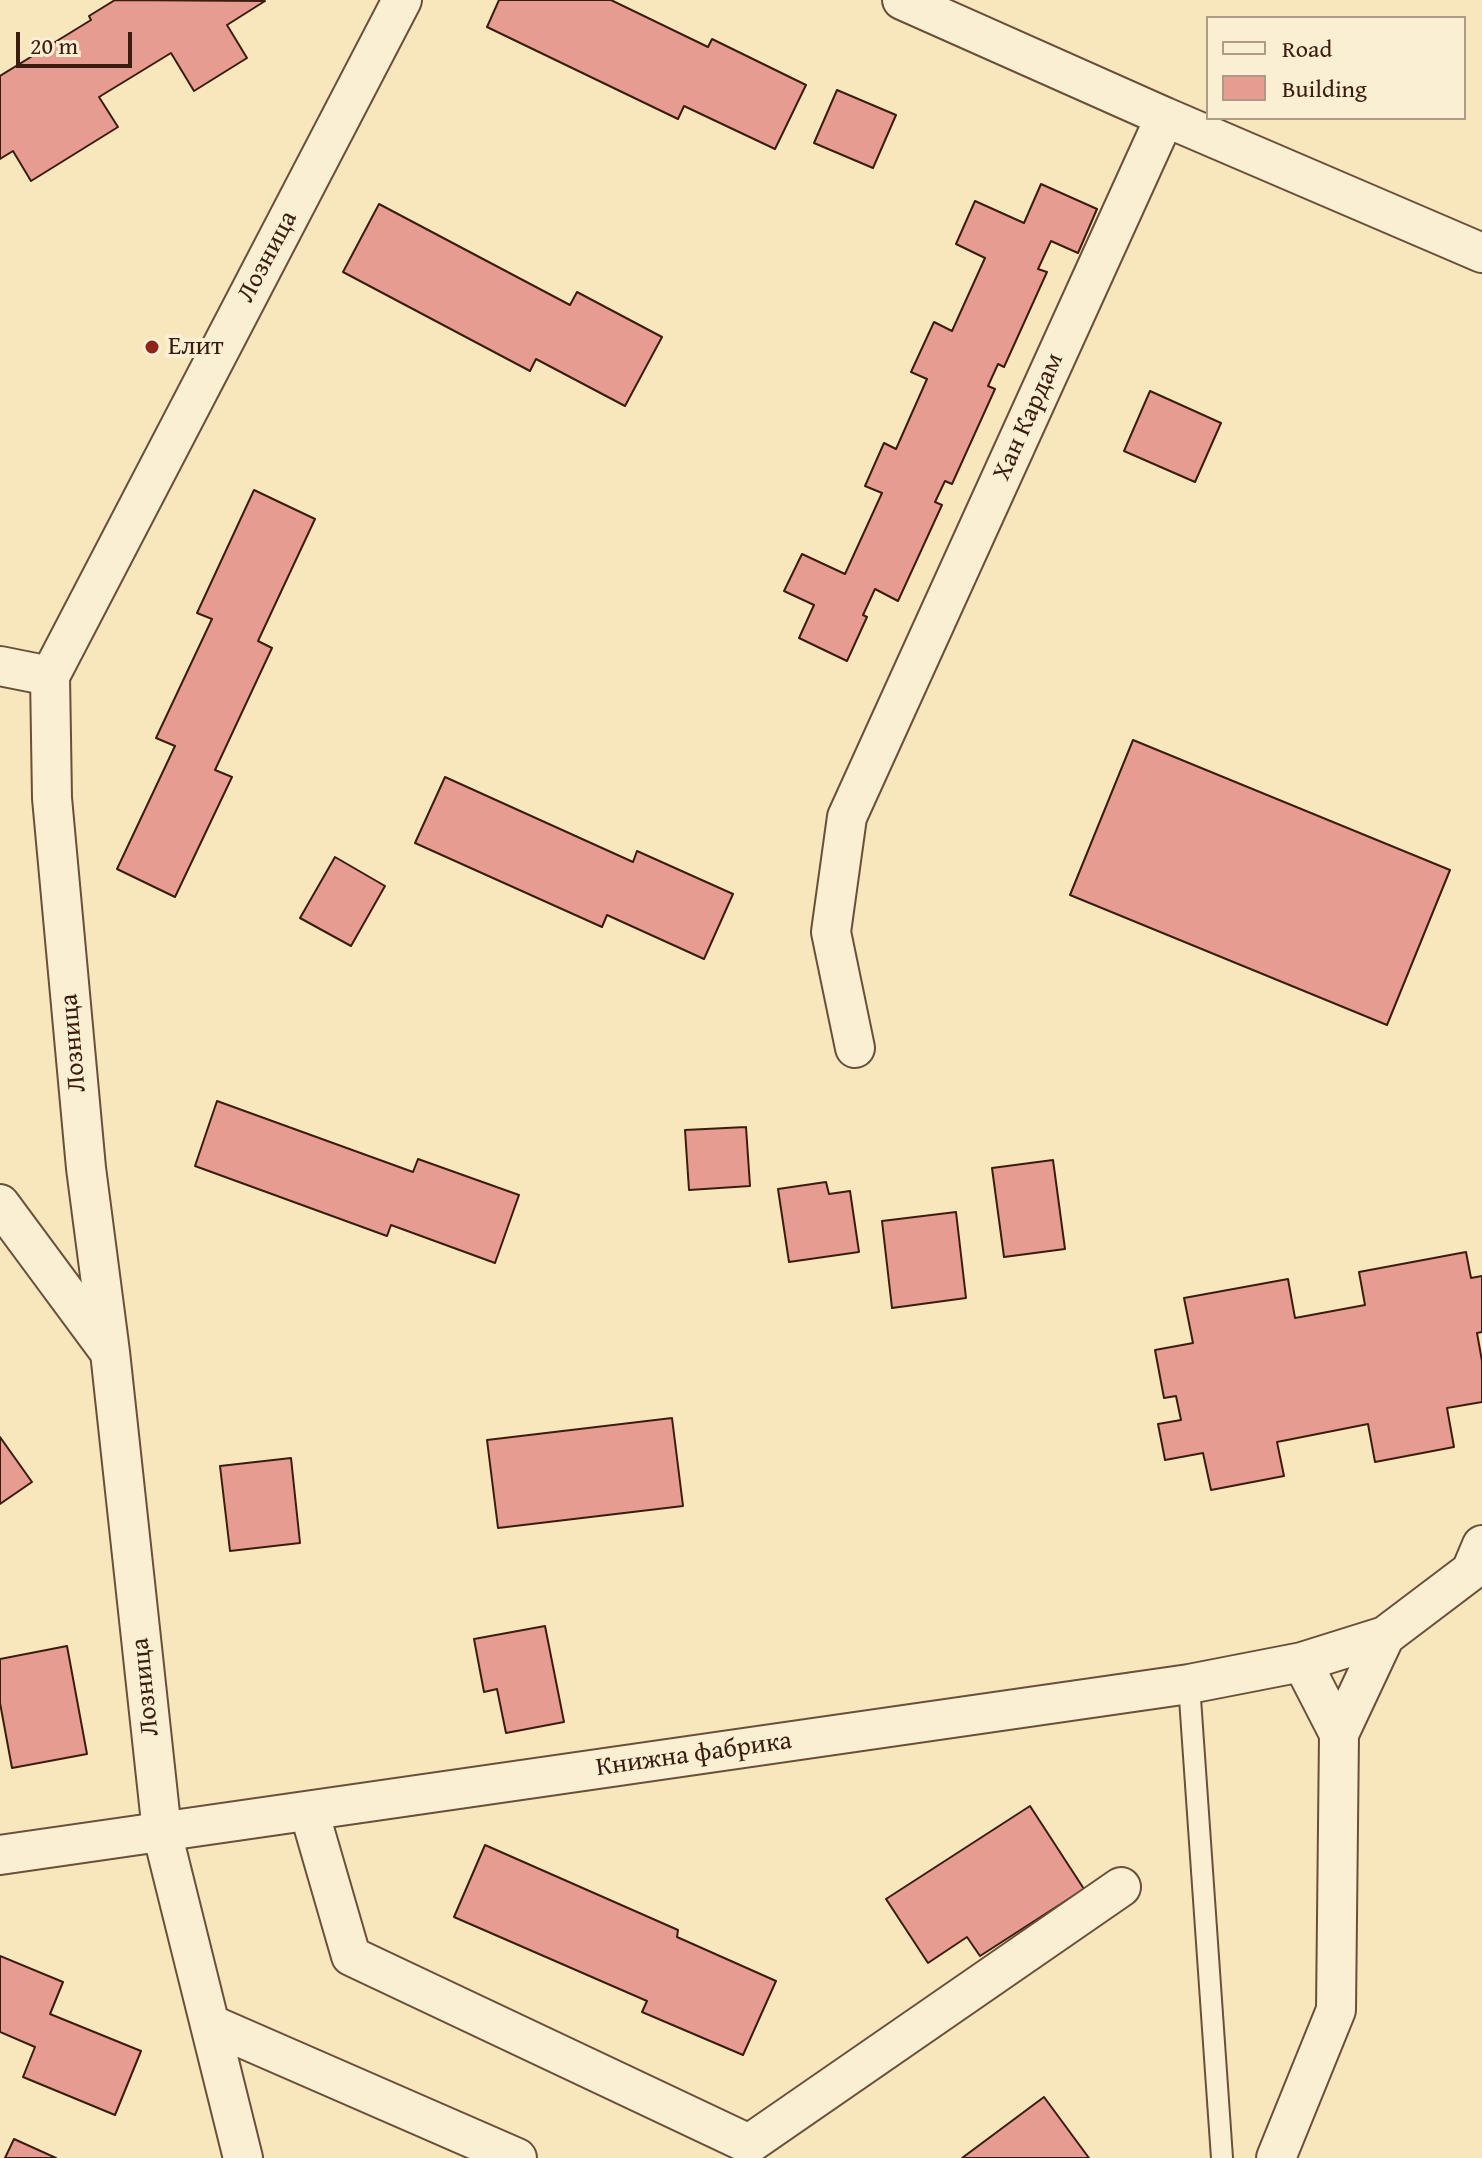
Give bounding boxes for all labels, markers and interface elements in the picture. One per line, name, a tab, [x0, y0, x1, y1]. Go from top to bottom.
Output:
scale bar	[20, 16, 136, 66]
legend	[1206, 16, 1466, 120]
text: 20 m	[30, 28, 78, 63]
text: Road	[1282, 31, 1332, 66]
text: Building	[1282, 71, 1367, 106]
street label: Лозница	[231, 206, 305, 308]
place label: Елит	[168, 331, 223, 363]
marker: Елит	[143, 338, 161, 356]
street label: Хан Кардам	[987, 348, 1071, 486]
street label: Лозница	[54, 992, 94, 1094]
street label: Лозница	[125, 1636, 167, 1738]
street label: Книжна фабрика	[594, 1726, 794, 1784]

